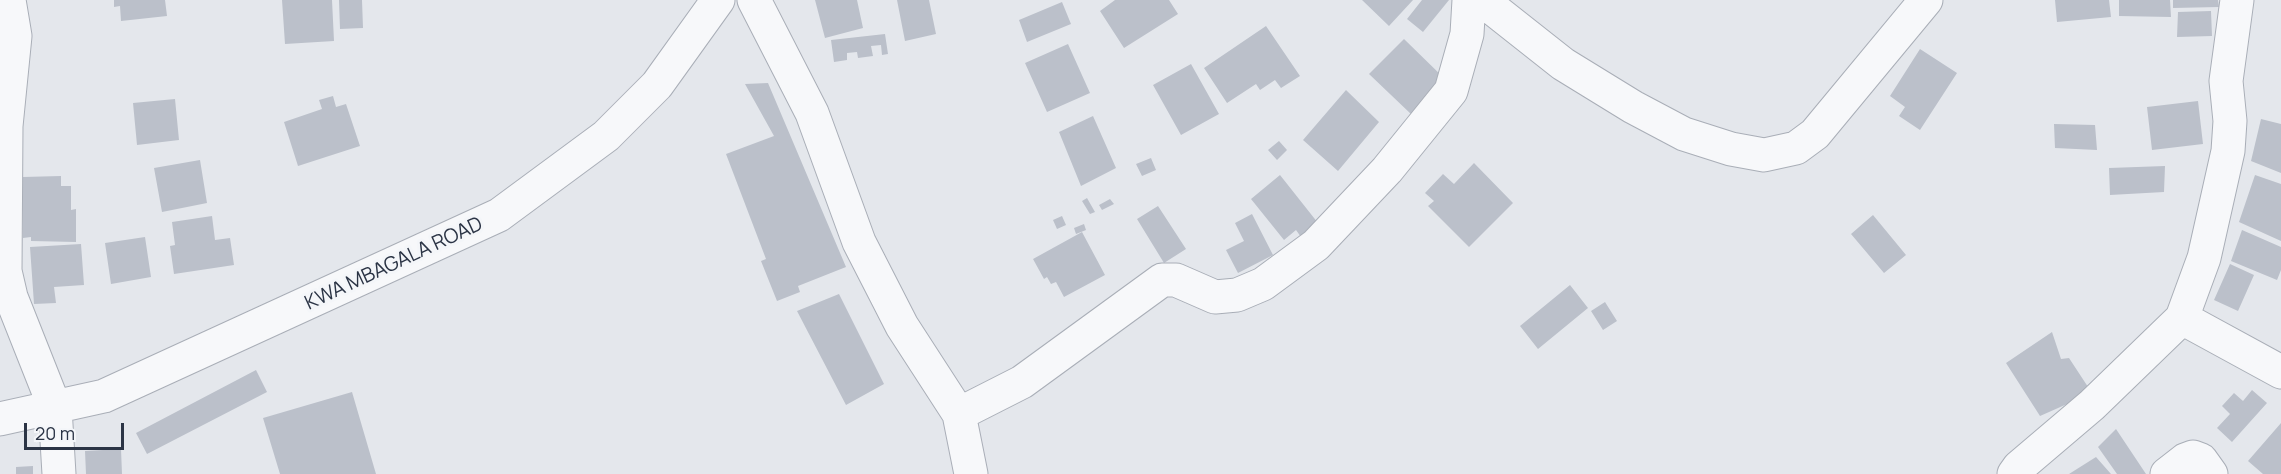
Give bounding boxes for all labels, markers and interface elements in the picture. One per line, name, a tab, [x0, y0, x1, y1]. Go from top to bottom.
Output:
street label: KWA MBAGALA ROAD	[301, 212, 487, 316]
scale bar	[27, 411, 128, 449]
text: 20 m	[35, 421, 75, 445]

